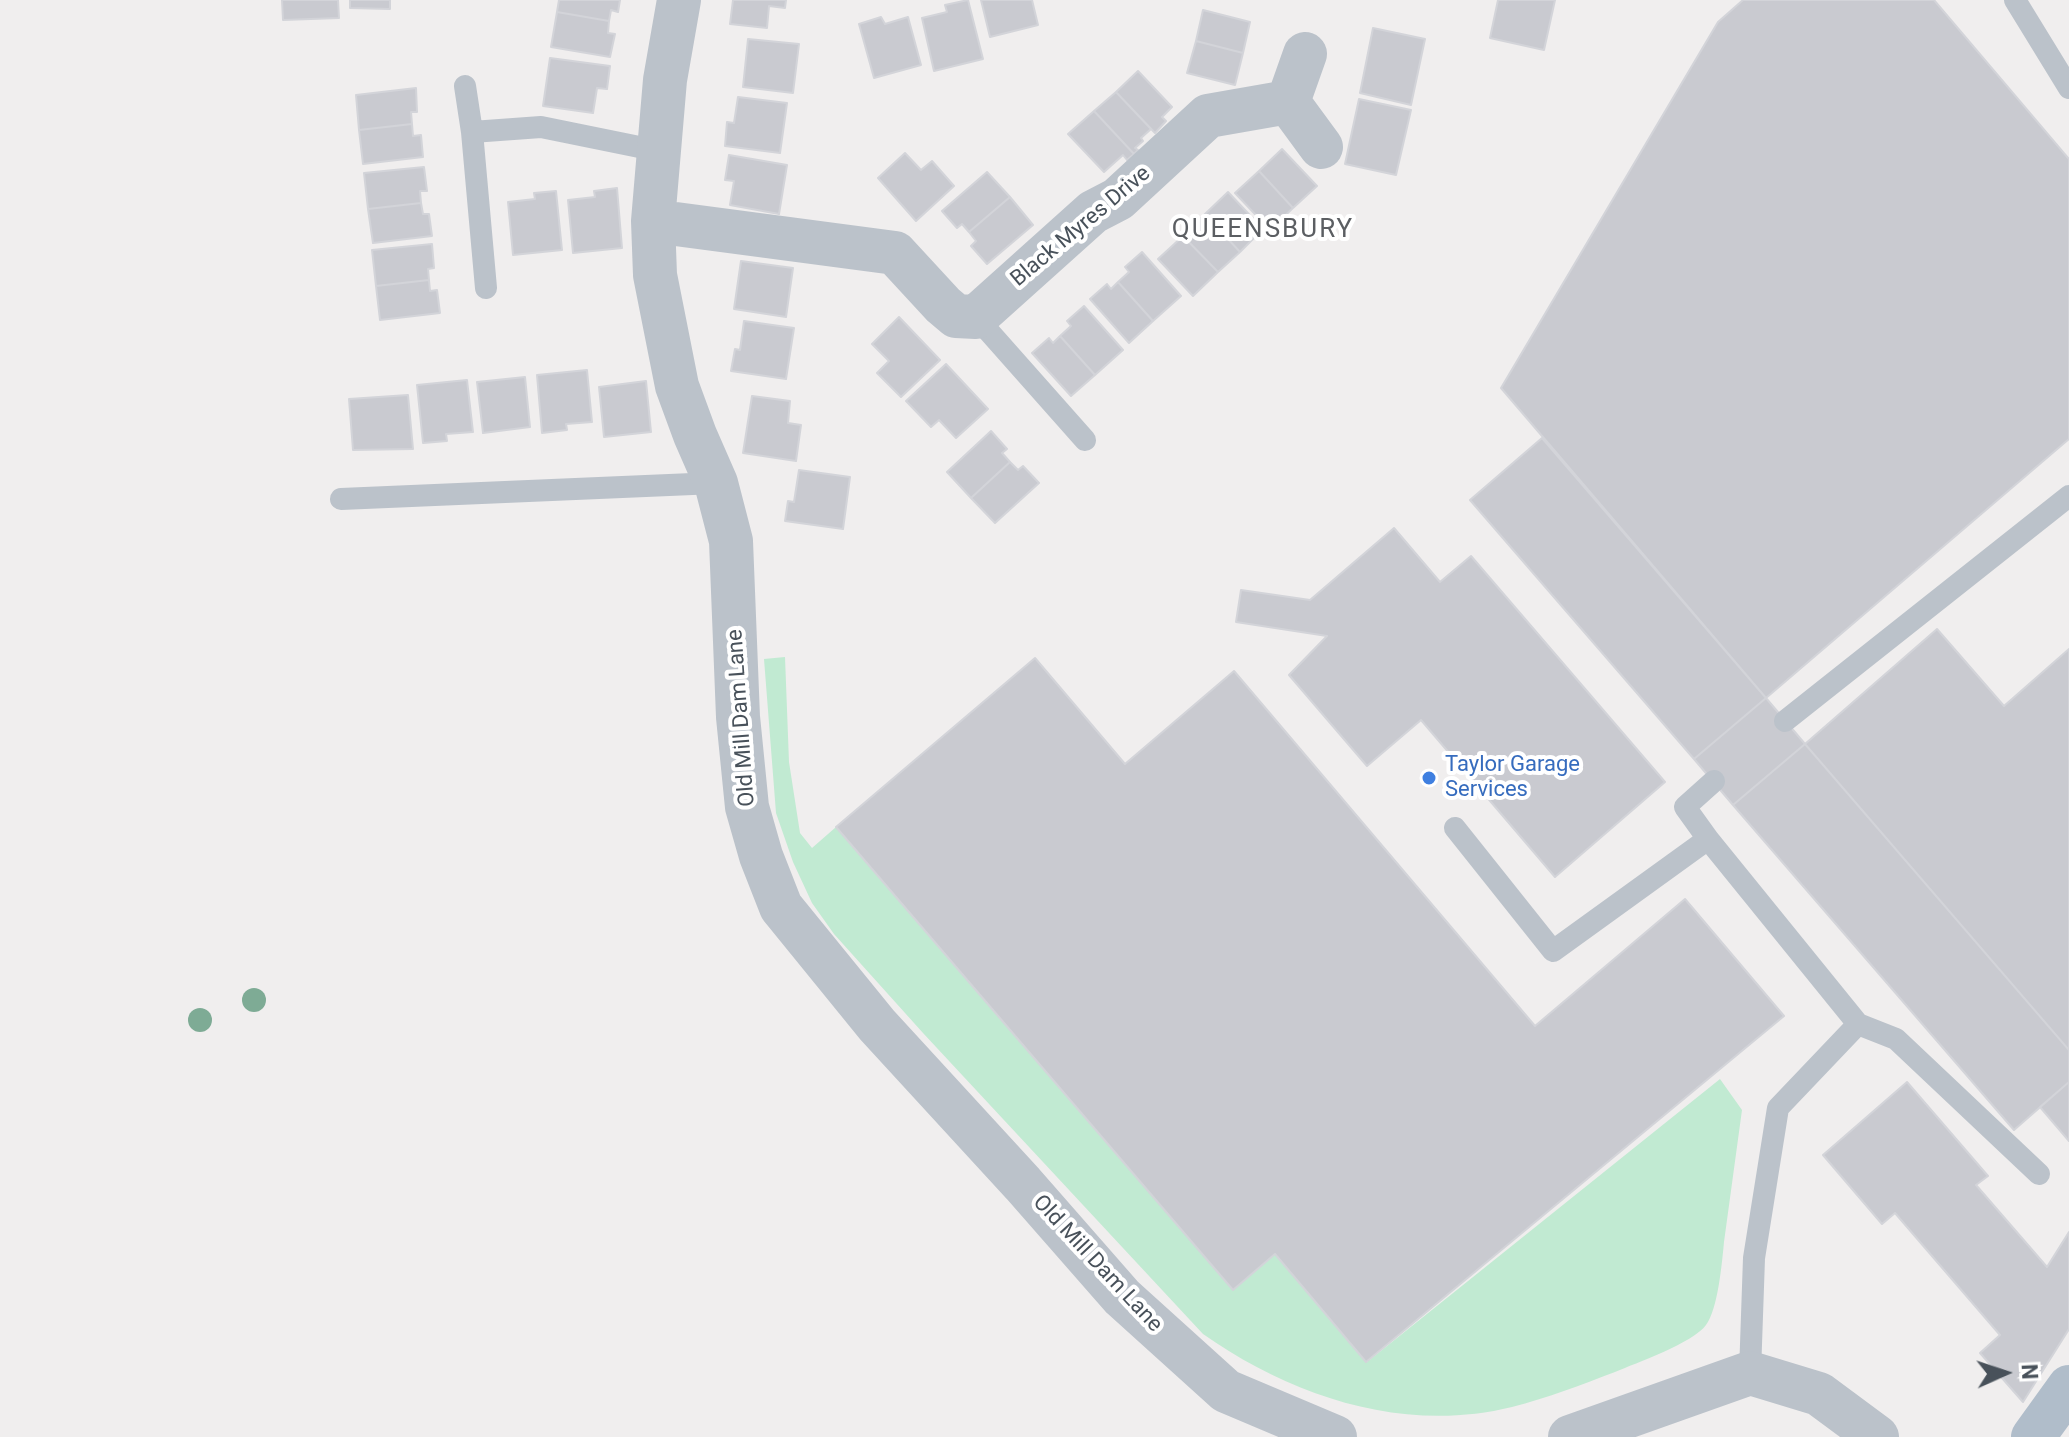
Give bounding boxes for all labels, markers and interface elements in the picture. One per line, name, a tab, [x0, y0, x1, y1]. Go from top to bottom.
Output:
street label: Black Myres Drive	[1006, 161, 1156, 293]
district label: QUEENSBURY	[1172, 214, 1354, 246]
street label: Old Mill Dam Lane	[723, 628, 761, 808]
place label: Taylor Garage Services	[1445, 752, 1580, 804]
marker: Taylor Garage Services	[1420, 769, 1438, 787]
street label: Old Mill Dam Lane	[1027, 1190, 1167, 1338]
north arrow	[1965, 1333, 2045, 1413]
text: N	[2017, 1363, 2042, 1380]

